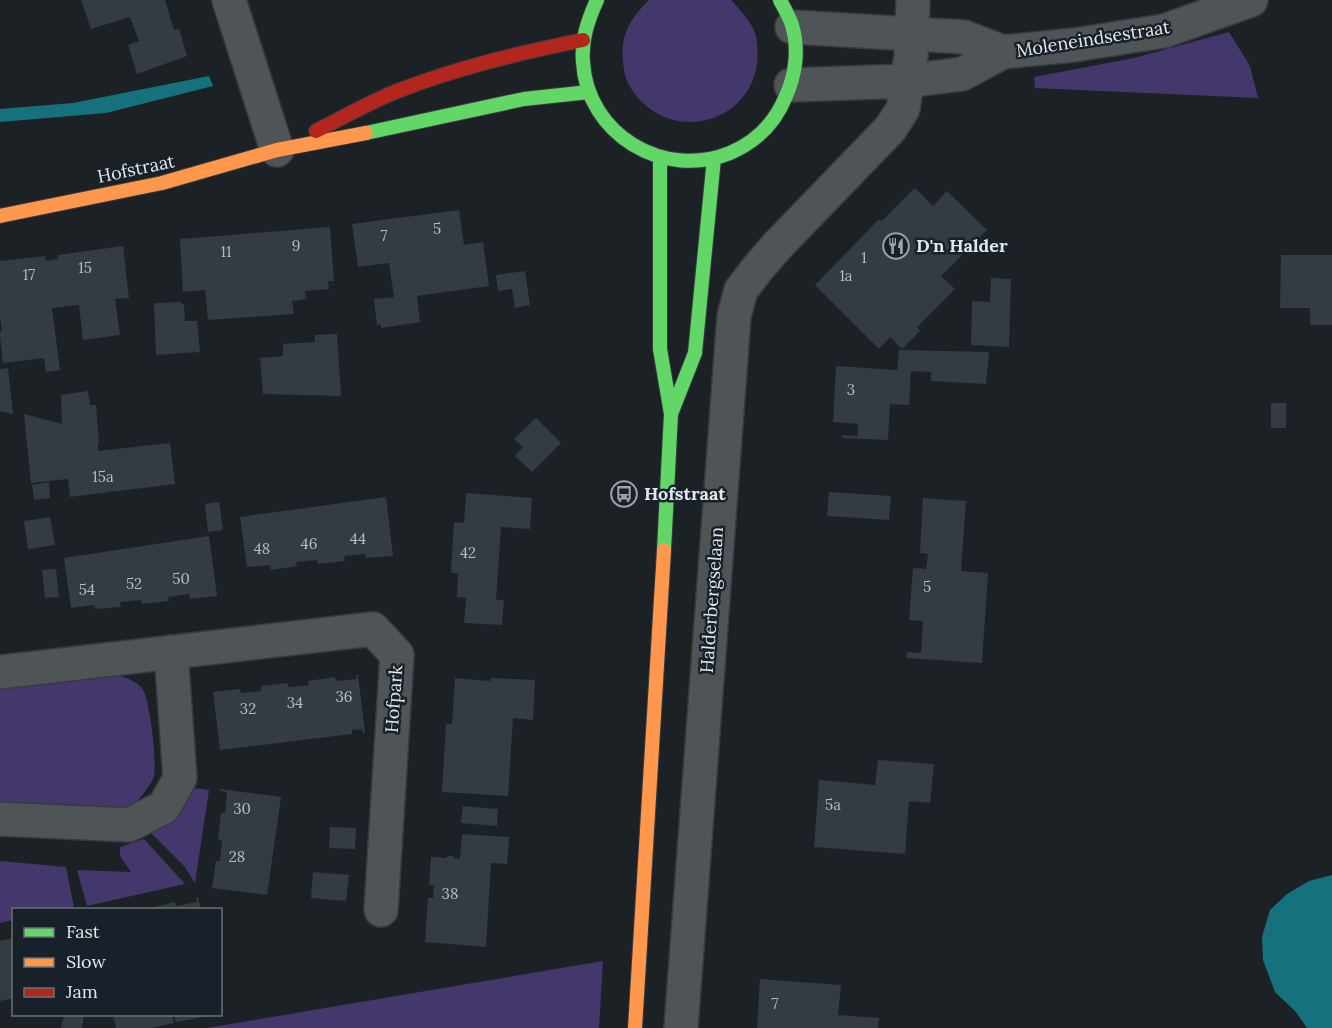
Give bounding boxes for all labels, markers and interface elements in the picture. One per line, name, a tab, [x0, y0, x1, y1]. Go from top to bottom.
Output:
street label: Moleneindsestraat	[1014, 15, 1172, 62]
street label: Hofstraat	[95, 149, 177, 188]
house number: 5	[433, 219, 441, 238]
house number: 7	[381, 226, 388, 245]
restaurant icon: D'n Halder	[881, 231, 911, 261]
place label: D'n Halder	[916, 234, 1008, 257]
house number: 9	[292, 236, 300, 255]
house number: 11	[221, 242, 231, 261]
house number: 1	[861, 248, 867, 267]
house number: 15	[78, 258, 92, 277]
house number: 17	[23, 265, 35, 284]
house number: 1a	[839, 266, 853, 285]
house number: 3	[847, 380, 855, 399]
house number: 15a	[92, 467, 114, 486]
bus stop icon: Hofstraat	[609, 479, 639, 509]
place label: Hofstraat	[644, 482, 726, 505]
street label: Halderbergselaan	[695, 526, 728, 674]
house number: 44	[350, 529, 366, 548]
house number: 46	[301, 534, 317, 553]
house number: 48	[254, 539, 270, 558]
house number: 42	[460, 543, 476, 562]
house number: 50	[172, 569, 190, 588]
house number: 52	[126, 574, 142, 593]
house number: 5	[923, 577, 931, 596]
house number: 54	[79, 580, 95, 599]
street label: Hofpark	[380, 664, 407, 733]
house number: 36	[335, 687, 353, 706]
house number: 34	[287, 693, 303, 712]
house number: 32	[240, 699, 256, 718]
house number: 5a	[825, 795, 841, 814]
house number: 30	[233, 799, 251, 818]
house number: 28	[229, 847, 245, 866]
house number: 38	[442, 884, 458, 903]
legend	[12, 908, 222, 1016]
text: Fast	[66, 920, 100, 943]
text: Slow	[66, 950, 106, 973]
text: Jam	[65, 980, 98, 1003]
house number: 7	[772, 994, 779, 1013]

